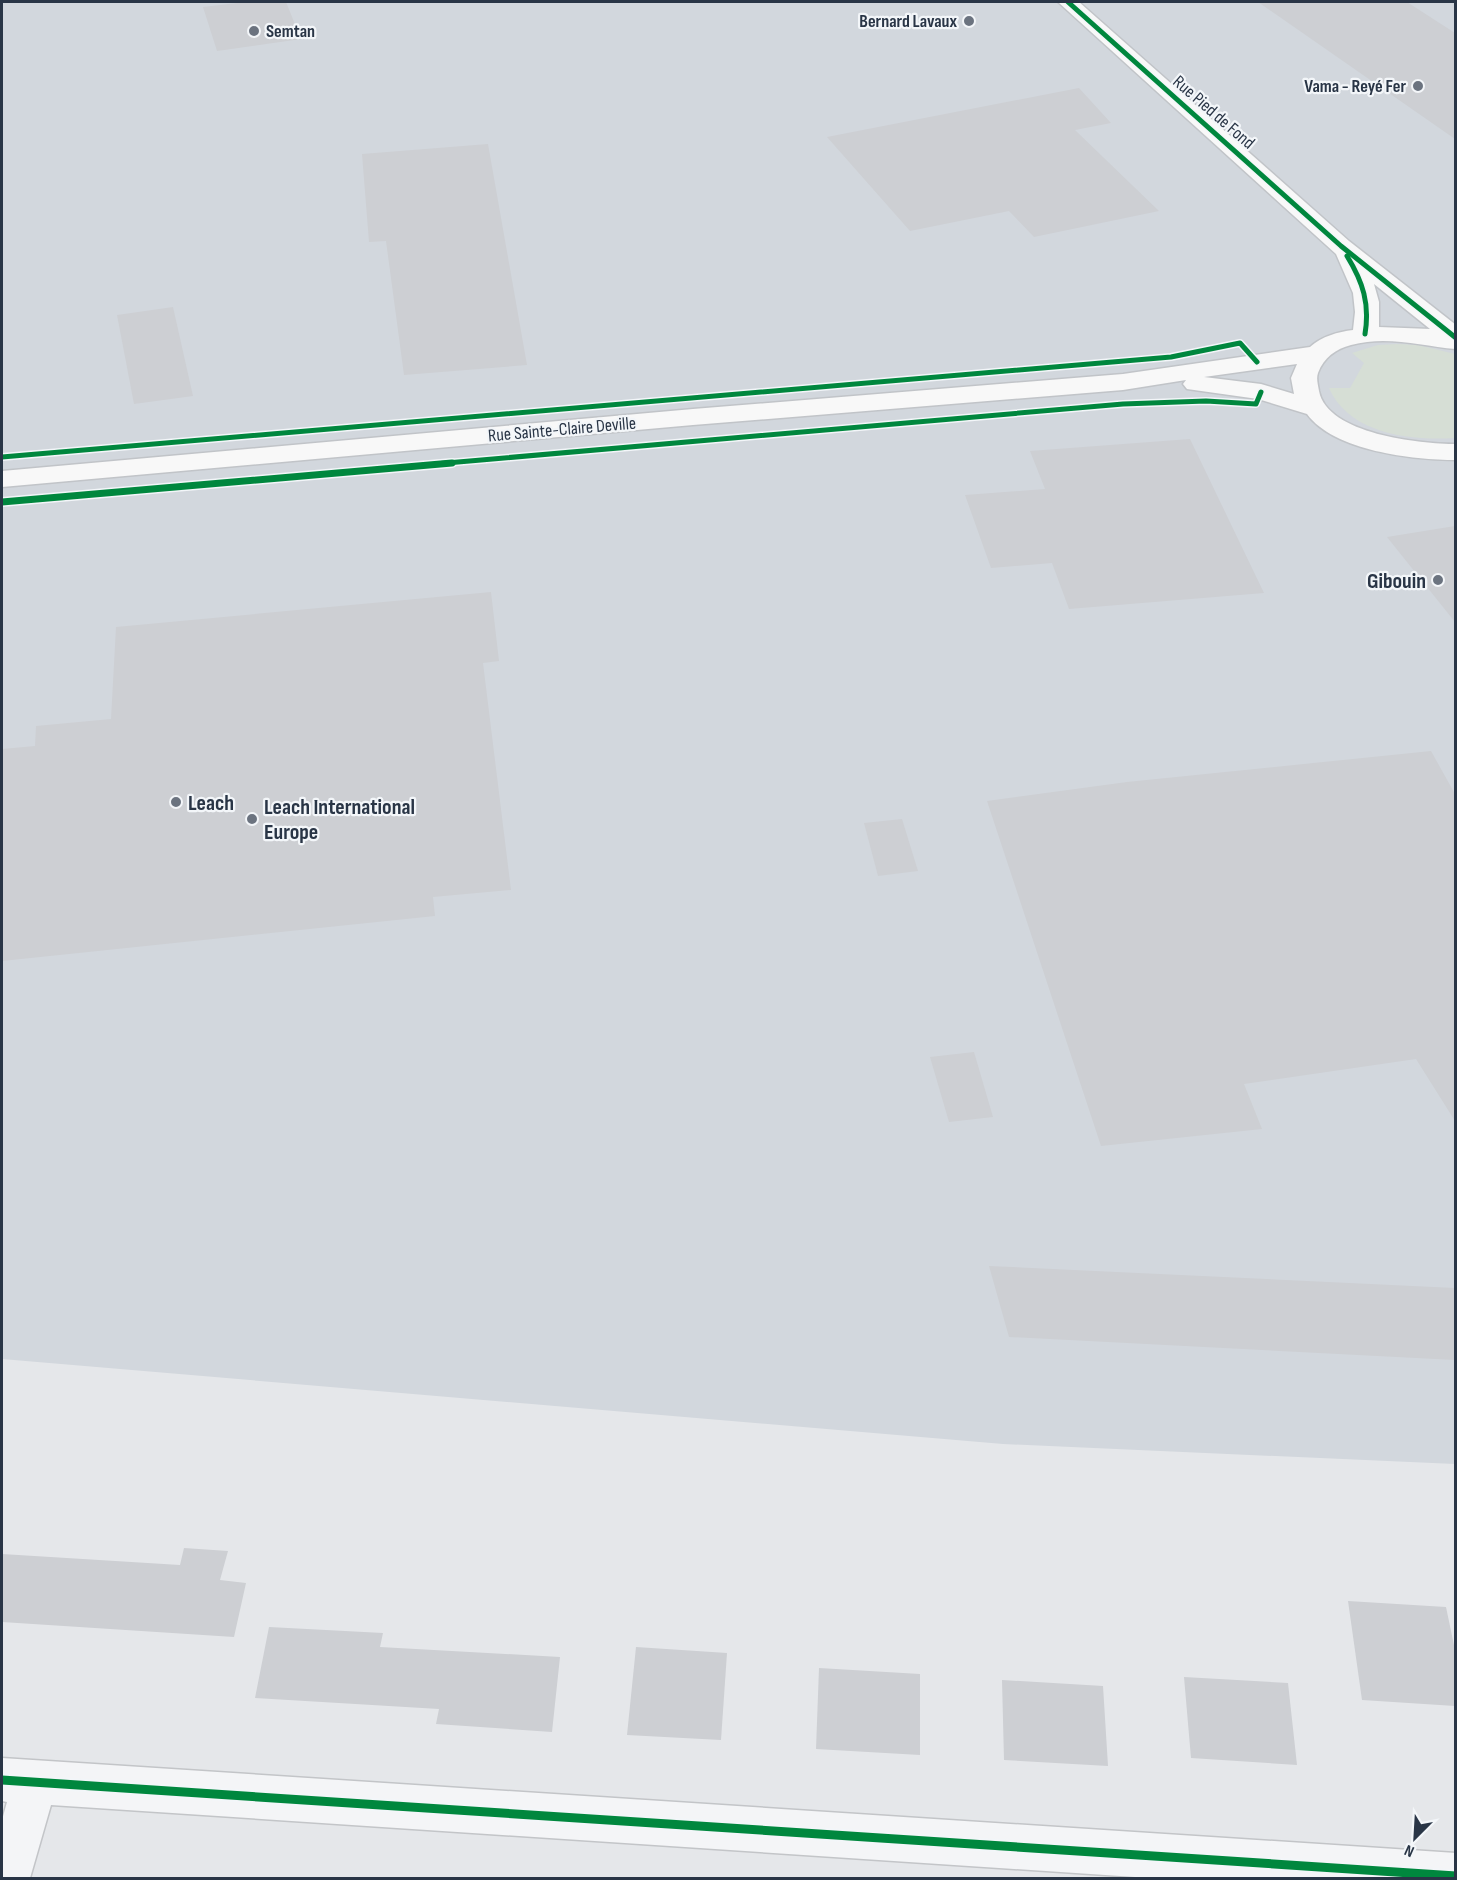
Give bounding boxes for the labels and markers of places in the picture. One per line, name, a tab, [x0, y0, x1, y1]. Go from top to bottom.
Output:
place label: Bernard Lavaux	[859, 11, 957, 32]
marker: Bernard Lavaux	[962, 14, 976, 28]
place label: Semtan	[266, 21, 315, 42]
marker: Semtan	[247, 24, 261, 38]
place label: Vama - Reyé Fer	[1304, 76, 1406, 97]
marker: Vama - Reyé Fer	[1411, 79, 1425, 93]
place label: Gibouin	[1367, 568, 1426, 595]
marker: Gibouin	[1431, 573, 1445, 587]
place label: Leach	[188, 790, 234, 817]
place label: Leach International Europe	[264, 794, 415, 846]
marker: Leach	[169, 795, 183, 809]
marker: Leach International Europe	[245, 812, 259, 826]

